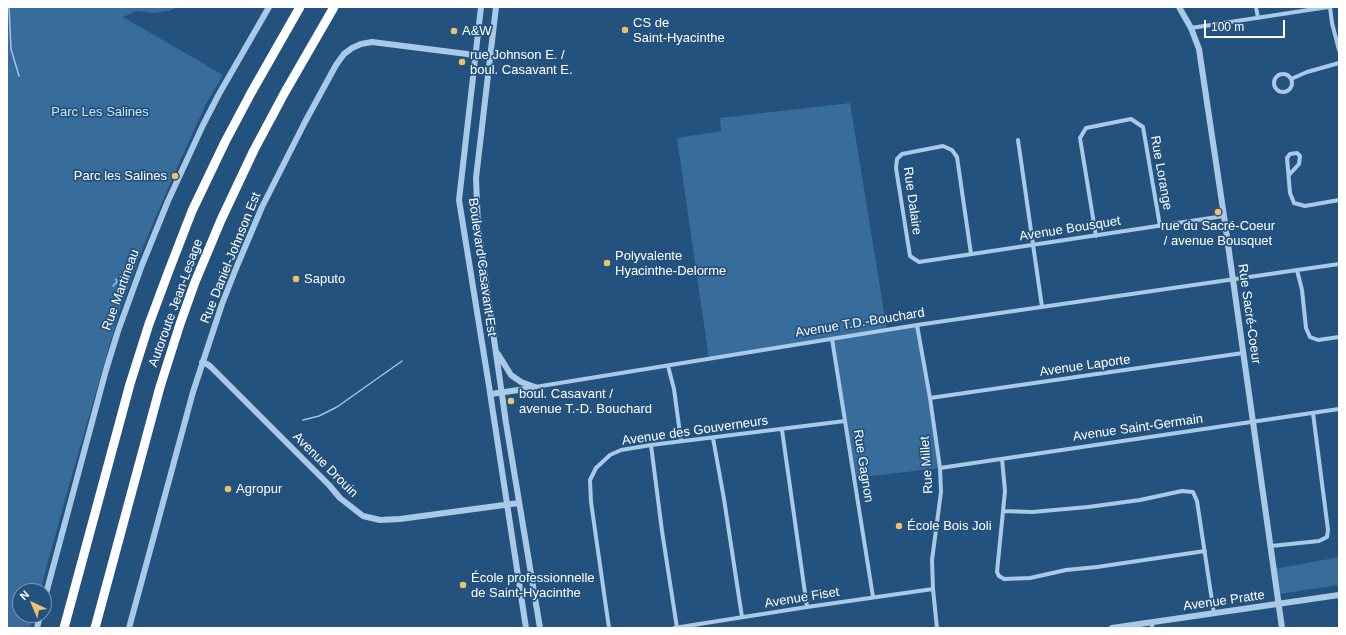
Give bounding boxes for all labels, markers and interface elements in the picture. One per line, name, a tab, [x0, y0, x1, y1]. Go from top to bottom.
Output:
scale bar	[1206, 12, 1287, 38]
place label: CS de Saint-Hyacinthe	[633, 15, 725, 46]
text: 100 m	[1211, 20, 1244, 34]
place label: A&W	[462, 23, 492, 39]
marker: CS de Saint-Hyacinthe	[620, 25, 630, 35]
marker: A&W	[449, 26, 459, 36]
place label: rue Johnson E. / boul. Casavant E.	[470, 47, 573, 78]
marker: rue Johnson E. / boul. Casavant E.	[457, 57, 467, 67]
park label: Parc Les Salines	[51, 104, 149, 120]
street label: Rue Lorange	[1147, 135, 1175, 211]
street label: Rue Dalaire	[899, 166, 925, 236]
place label: Parc les Salines	[74, 168, 167, 184]
marker: Parc les Salines	[170, 171, 180, 181]
street label: Rue Daniel-Johnson Est	[198, 190, 264, 326]
street label: Boulevard Casavant Est	[465, 197, 499, 337]
marker: rue du Sacré-Coeur / avenue Bousquet	[1213, 207, 1223, 217]
street label: Avenue Bousquet	[1018, 213, 1122, 245]
place label: rue du Sacré-Coeur / avenue Bousquet	[1161, 218, 1275, 249]
street label: Autoroute Jean-Lesage	[146, 237, 206, 369]
street label: Rue Martineau	[99, 247, 143, 333]
place label: Polyvalente Hyacinthe-Delorme	[615, 248, 726, 279]
marker: Polyvalente Hyacinthe-Delorme	[602, 258, 612, 268]
street label: Rue Sacré-Coeur	[1234, 263, 1264, 365]
place label: Saputo	[304, 271, 345, 287]
marker: Saputo	[291, 274, 301, 284]
street label: Avenue T.D.-Bouchard	[794, 305, 926, 341]
street label: Avenue Laporte	[1039, 352, 1131, 380]
place label: boul. Casavant / avenue T.-D. Bouchard	[519, 386, 652, 417]
marker: boul. Casavant / avenue T.-D. Bouchard	[506, 396, 516, 406]
street label: Avenue Saint-Germain	[1072, 411, 1204, 445]
street label: Avenue des Gouverneurs	[621, 413, 769, 449]
street label: Rue Gagnon	[850, 428, 876, 504]
street label: Avenue Drouin	[289, 429, 361, 501]
street label: Rue Millet	[917, 436, 937, 494]
place label: Agropur	[236, 481, 282, 497]
marker: Agropur	[223, 484, 233, 494]
place label: École Bois Joli	[907, 518, 992, 534]
marker: École Bois Joli	[894, 521, 904, 531]
place label: École professionnelle de Saint-Hyacinthe	[471, 570, 595, 601]
marker: École professionnelle de Saint-Hyacinthe	[458, 580, 468, 590]
north arrow	[12, 583, 52, 623]
street label: Avenue Fiset	[763, 584, 841, 612]
text: N	[17, 588, 31, 602]
street label: Avenue Pratte	[1182, 588, 1266, 614]

